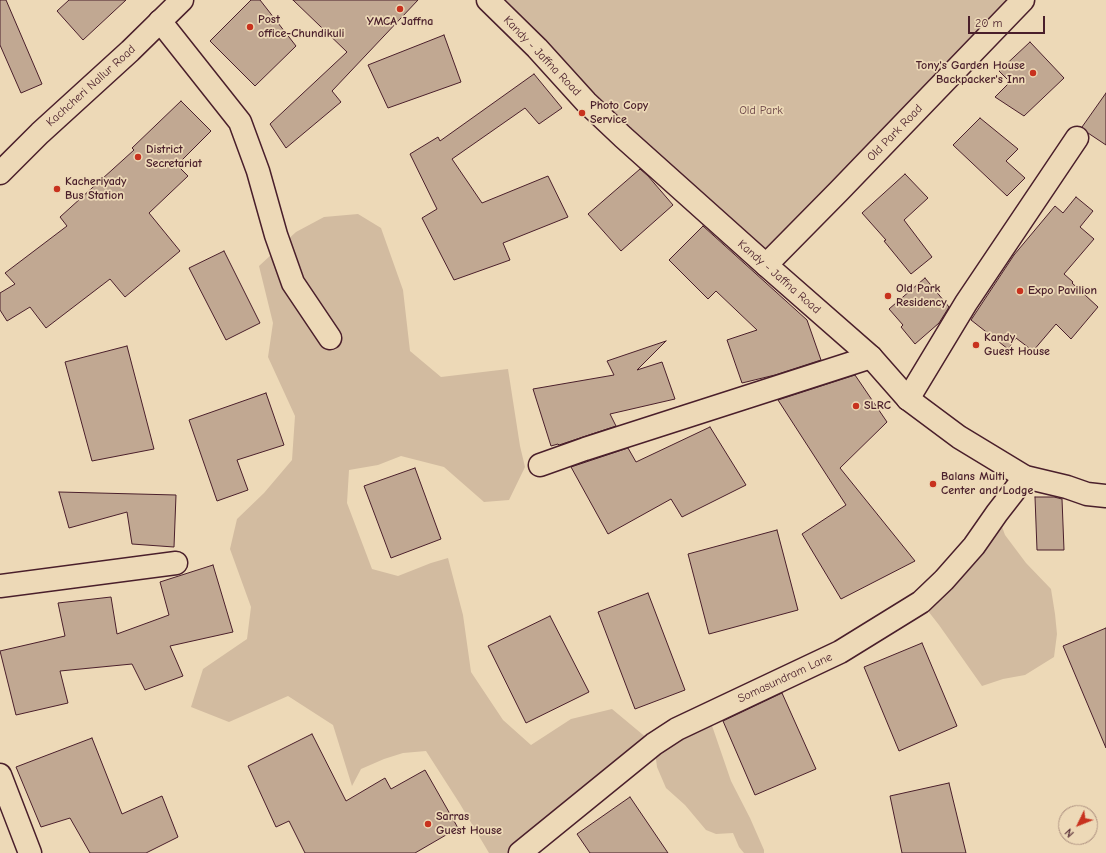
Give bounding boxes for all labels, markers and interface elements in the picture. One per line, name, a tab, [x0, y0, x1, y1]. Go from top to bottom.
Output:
marker: YMCA Jaffna	[395, 4, 405, 14]
scale bar	[970, 8, 1047, 34]
place label: Post office-Chundikuli	[258, 13, 344, 41]
street label: Kandy - Jaffna Road	[500, 13, 584, 99]
place label: YMCA Jaffna	[367, 15, 433, 29]
text: 20 m	[975, 16, 1003, 30]
marker: Post office-Chundikuli	[245, 22, 255, 32]
street label: Kachcheri Nallur Road	[43, 42, 139, 130]
place label: Tony's Garden House Backpacker's Inn	[916, 59, 1025, 87]
marker: Tony's Garden House Backpacker's Inn	[1028, 68, 1038, 78]
place label: Photo Copy Service	[590, 99, 648, 127]
street label: Old Park Road	[864, 102, 926, 164]
park label: Old Park	[739, 104, 783, 118]
marker: Photo Copy Service	[577, 108, 587, 118]
place label: District Secretariat	[146, 143, 202, 171]
marker: District Secretariat	[133, 152, 143, 162]
place label: Kacheriyady Bus Station	[65, 175, 127, 203]
marker: Kacheriyady Bus Station	[52, 184, 62, 194]
street label: Kandy - Jaffna Road	[735, 237, 823, 317]
place label: Old Park Residency	[896, 282, 947, 310]
place label: Expo Pavilion	[1028, 284, 1097, 298]
marker: Expo Pavilion	[1015, 286, 1025, 296]
marker: Old Park Residency	[883, 291, 893, 301]
place label: Kandy Guest House	[984, 331, 1050, 359]
marker: Kandy Guest House	[971, 340, 981, 350]
place label: SLRC	[864, 399, 891, 413]
marker: SLRC	[851, 401, 861, 411]
place label: Balans Multi Center and Lodge	[941, 470, 1034, 498]
marker: Balans Multi Center and Lodge	[928, 479, 938, 489]
street label: Somasundram Lane	[736, 650, 834, 706]
north arrow	[1058, 805, 1098, 845]
place label: Sarras Guest House	[436, 810, 502, 838]
marker: Sarras Guest House	[423, 819, 433, 829]
text: N	[1062, 826, 1077, 840]

